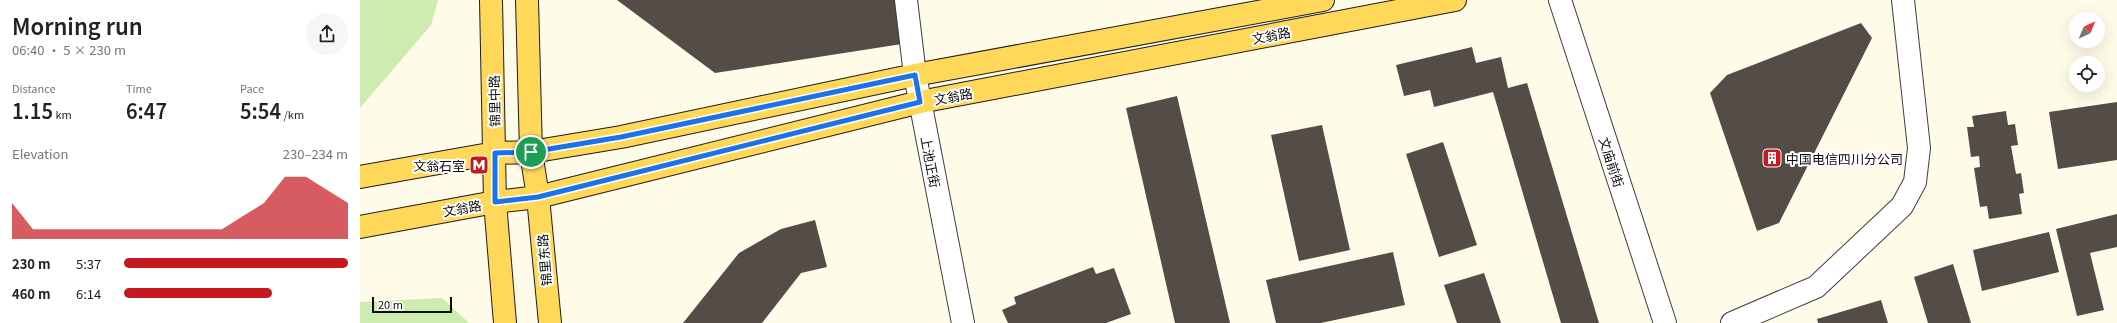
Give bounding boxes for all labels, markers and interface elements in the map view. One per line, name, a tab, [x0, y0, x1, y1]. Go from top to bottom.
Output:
text: Morning run	[12, 9, 143, 41]
north arrow	[2069, 12, 2105, 48]
map controls	[2069, 12, 2105, 92]
button: share	[306, 13, 348, 55]
street label: 文翁路	[1250, 22, 1292, 48]
text: 06:40 · 5 × 230 m	[12, 40, 126, 59]
button: locate	[2069, 56, 2105, 92]
street label: 锦里中路	[484, 75, 504, 127]
text: Distance	[12, 80, 56, 96]
text: Time	[126, 80, 152, 96]
text: Pace	[240, 80, 264, 96]
street label: 文翁路	[932, 83, 974, 109]
text: 1.15	[12, 96, 53, 125]
text: 6:47	[126, 96, 167, 125]
text: 5:54	[240, 96, 281, 125]
text: km	[53, 106, 72, 122]
text: /km	[281, 106, 304, 122]
street label: 文庙前街	[1595, 134, 1629, 190]
pin	[514, 135, 548, 169]
street label: 上池正街	[917, 135, 945, 189]
icon: arrive	[520, 141, 542, 163]
text: Elevation	[12, 144, 68, 163]
text: 230–234 m	[283, 144, 348, 163]
building icon: 中国电信四川分公司	[1761, 147, 1783, 169]
place label: 中国电信四川分公司	[1786, 149, 1903, 168]
metro station icon: 文翁石室	[468, 154, 490, 176]
place label: 文翁石室	[413, 156, 465, 175]
street label: 文翁路	[441, 195, 483, 221]
street label: 锦里东路	[532, 233, 556, 287]
text: 230 m	[12, 254, 51, 273]
text: 5:37	[76, 254, 101, 273]
text: 460 m	[12, 284, 51, 303]
text: 6:14	[76, 284, 101, 303]
scale bar	[372, 295, 452, 314]
text: 20 m	[378, 296, 403, 312]

